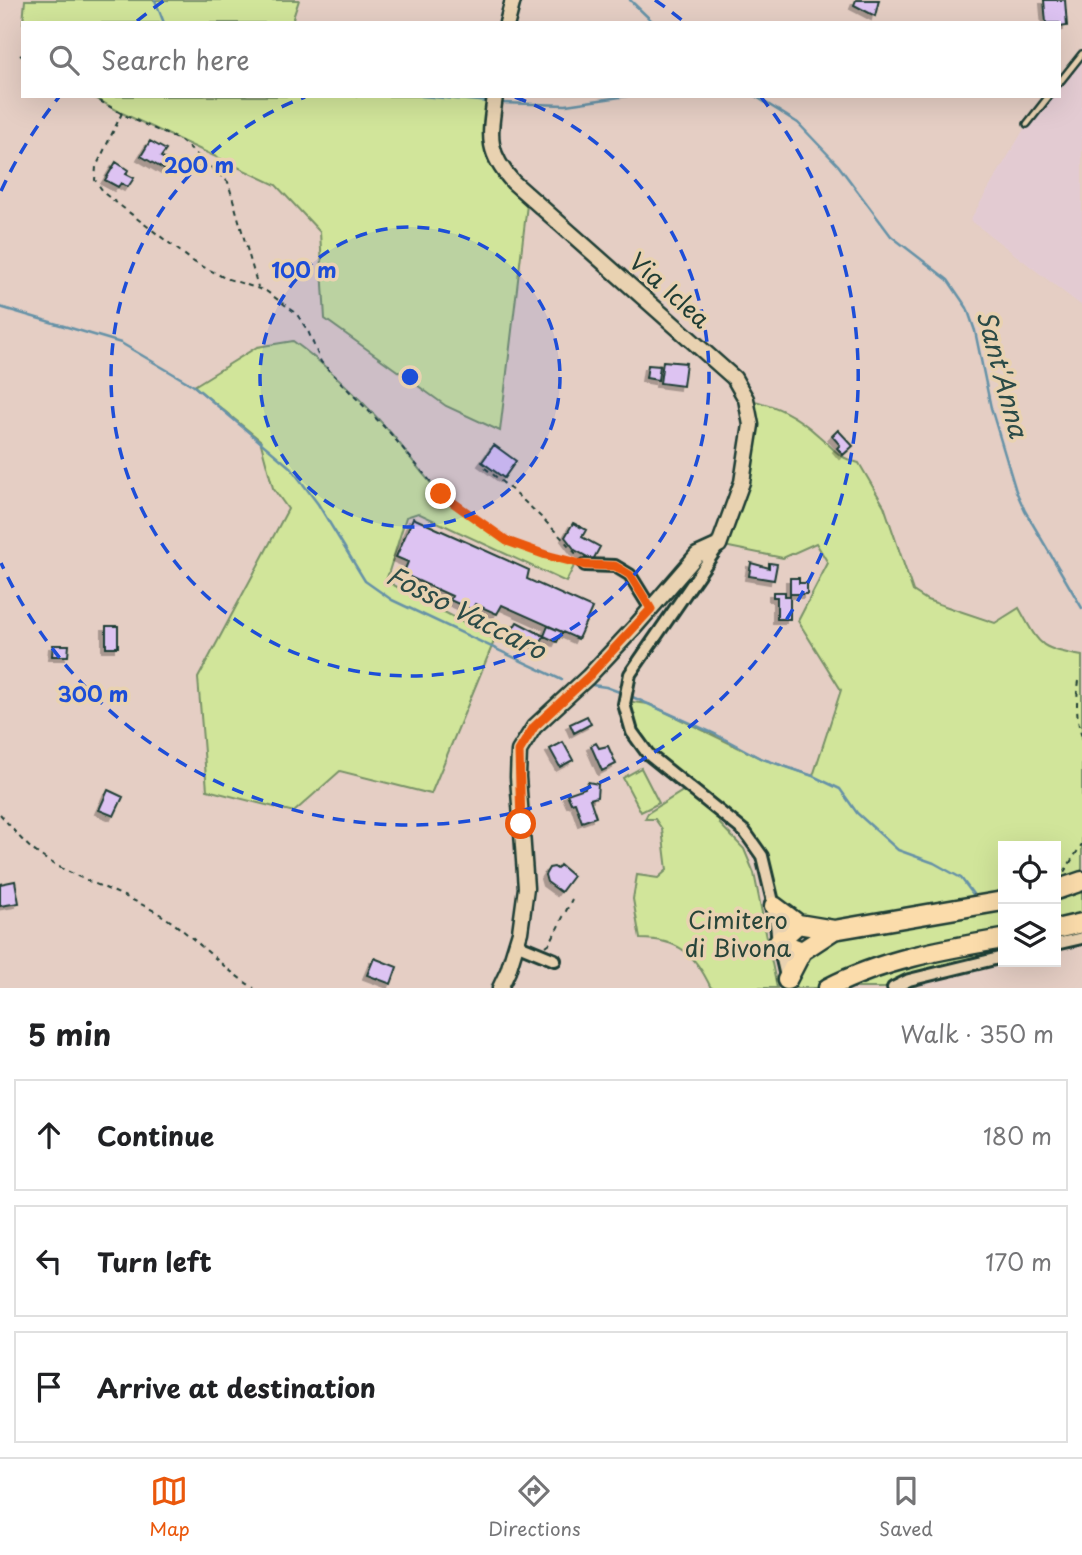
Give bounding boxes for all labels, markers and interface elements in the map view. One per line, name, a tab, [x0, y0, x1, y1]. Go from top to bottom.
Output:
search box	[21, 21, 1061, 98]
text: Search here	[101, 40, 250, 79]
icon: search	[45, 41, 83, 79]
text: 200 m	[164, 148, 234, 180]
street label: Via Iclea	[622, 243, 719, 336]
text: 100 m	[271, 253, 337, 285]
water label: Sant'Anna	[968, 306, 1039, 442]
centre of rings	[398, 365, 422, 389]
route end	[425, 478, 456, 509]
water label: Fosso Vaccaro	[380, 555, 554, 669]
text: 300 m	[58, 677, 128, 709]
route start	[505, 808, 536, 839]
map controls	[998, 841, 1061, 967]
button: locate	[998, 841, 1061, 904]
park label: Cimitero di Bivona	[685, 901, 791, 965]
button: layers	[998, 904, 1061, 967]
text: 5 min	[28, 1011, 111, 1056]
text: Walk · 350 m	[901, 1016, 1054, 1051]
icon: ahead	[30, 1116, 68, 1154]
text: Continue	[97, 1116, 214, 1155]
text: 180 m	[983, 1118, 1052, 1153]
icon: left	[30, 1242, 68, 1280]
text: Turn left	[97, 1242, 212, 1281]
text: 170 m	[985, 1244, 1052, 1279]
icon: arrive	[30, 1368, 68, 1406]
text: Arrive at destination	[97, 1368, 376, 1407]
tab: Map	[149, 1472, 190, 1542]
tab: Directions	[488, 1472, 581, 1542]
tab: Saved	[879, 1472, 933, 1542]

